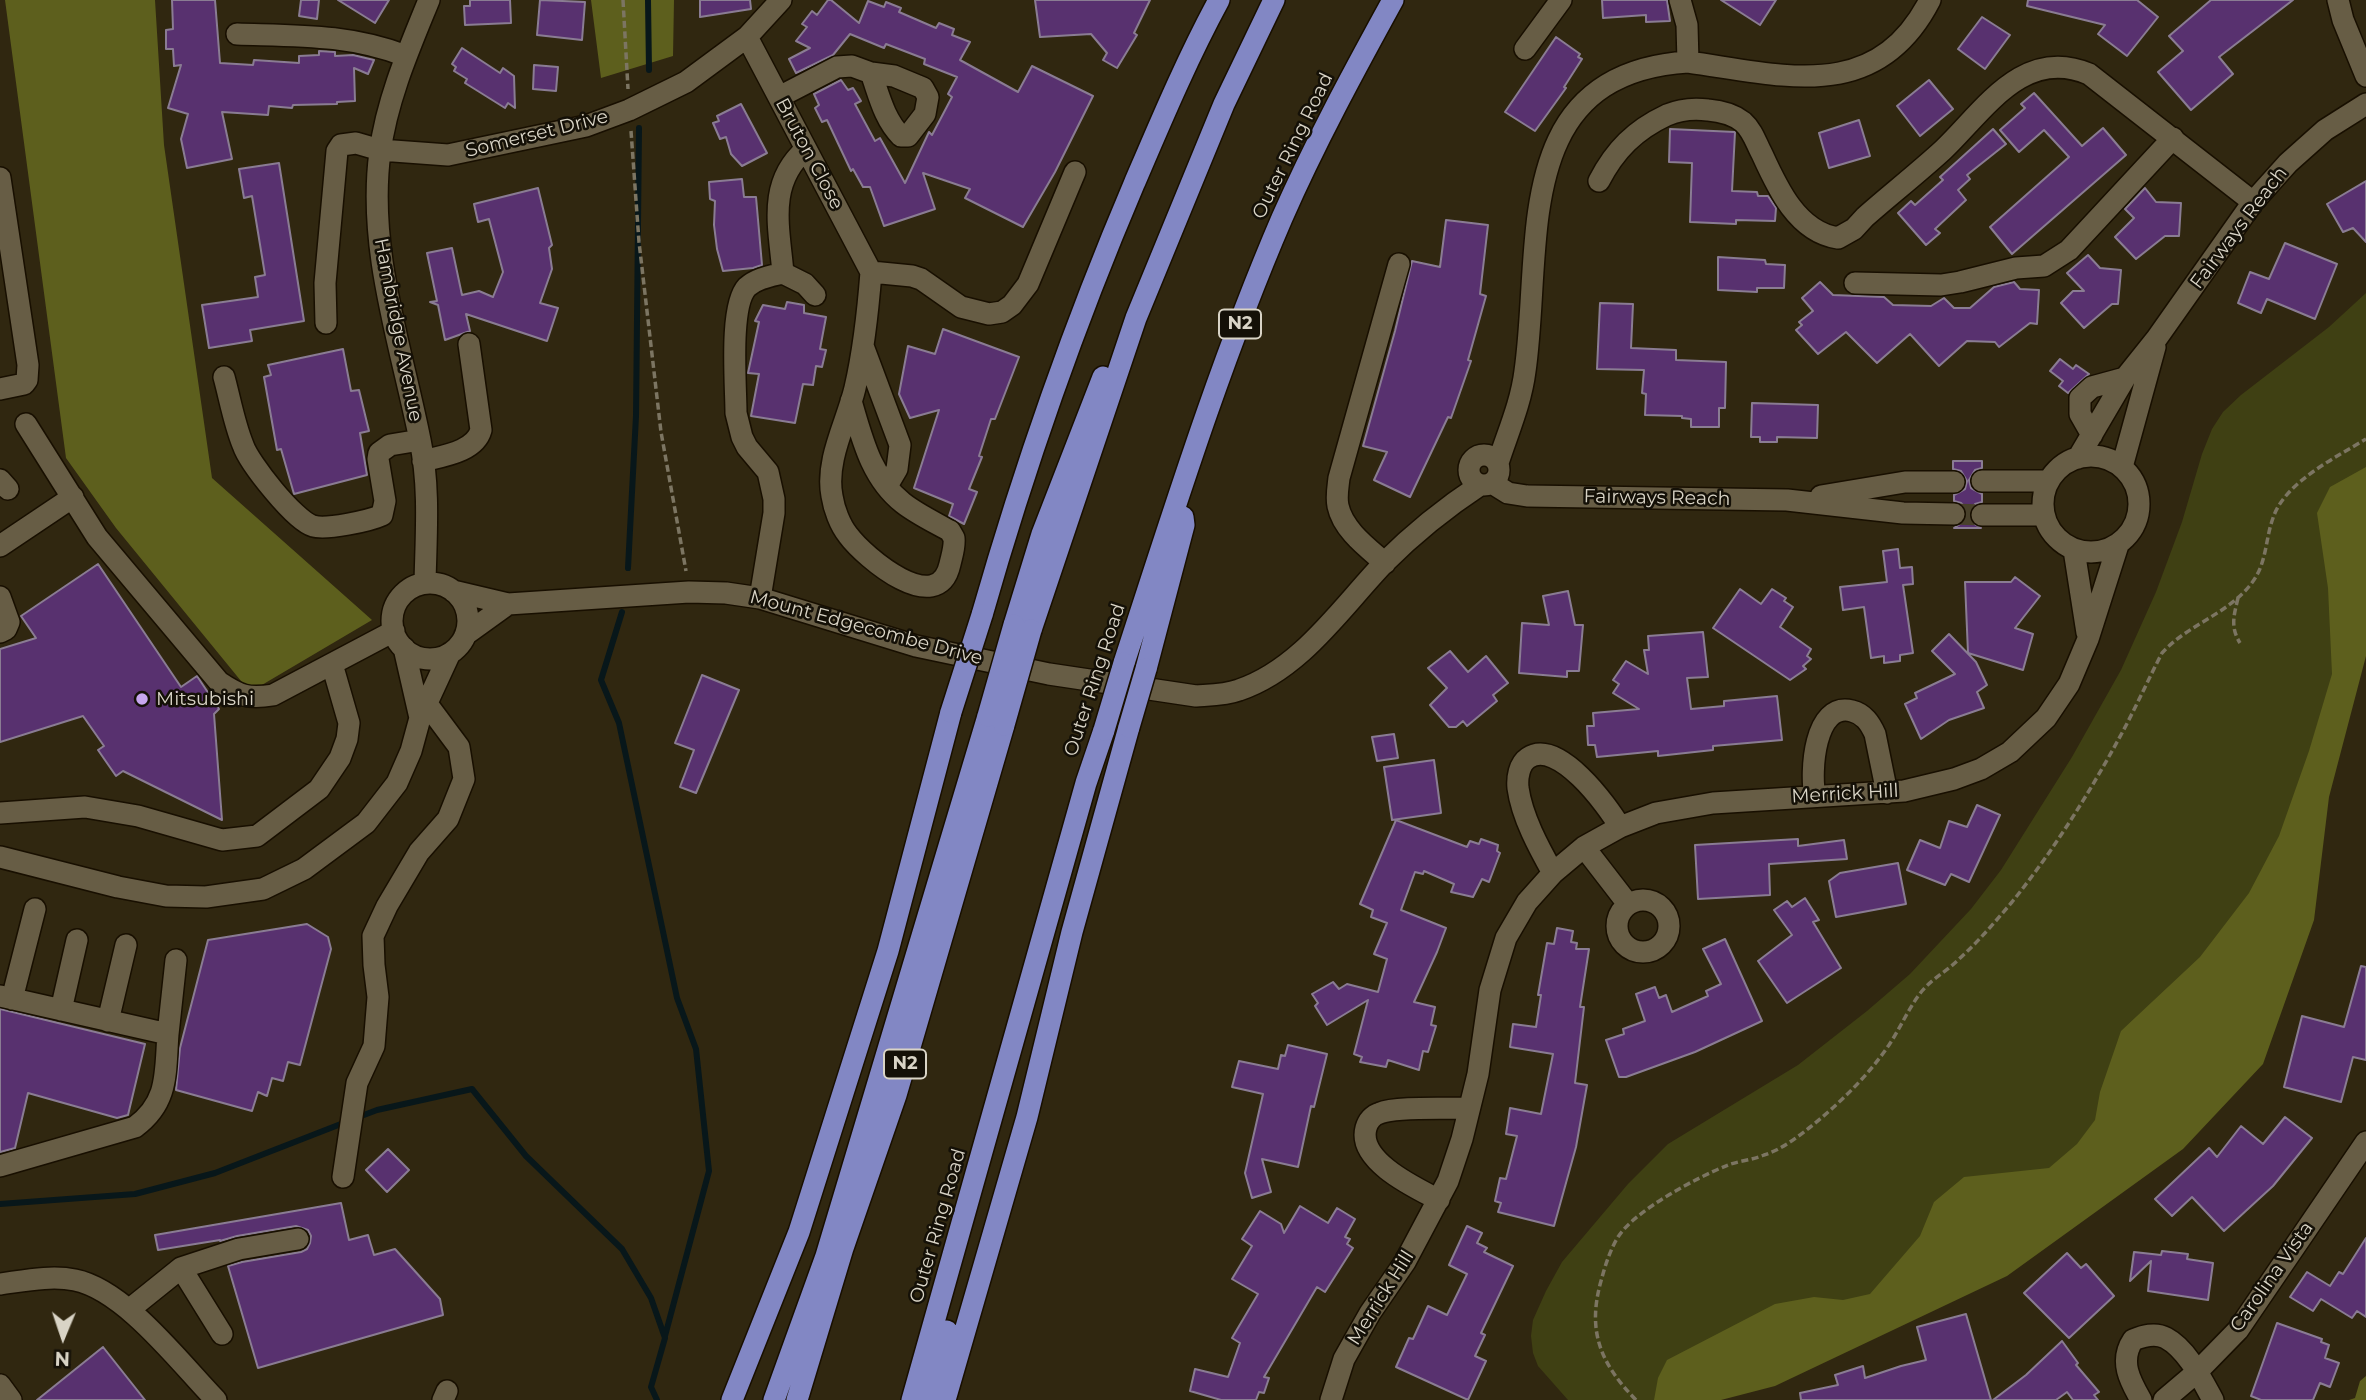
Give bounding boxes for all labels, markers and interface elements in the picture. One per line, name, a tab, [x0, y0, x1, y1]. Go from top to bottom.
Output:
street label: Outer Ring Road	[1248, 69, 1338, 223]
street label: Bruton Close	[770, 94, 848, 214]
street label: Somerset Drive	[463, 105, 611, 163]
street label: Fairways Reach	[2186, 162, 2292, 294]
street label: Hambridge Avenue	[369, 236, 427, 424]
road number: N2	[1219, 310, 1261, 338]
street label: Fairways Reach	[1583, 485, 1731, 511]
street label: Mount Edgecombe Drive	[747, 586, 985, 670]
street label: Outer Ring Road	[1060, 601, 1130, 759]
place label: Mitsubishi	[156, 688, 254, 710]
marker: Mitsubishi	[134, 691, 150, 707]
street label: Merrick Hill	[1791, 780, 1899, 808]
road number: N2	[884, 1050, 926, 1078]
street label: Outer Ring Road	[905, 1146, 971, 1306]
street label: Carolina Vista	[2226, 1218, 2318, 1336]
street label: Merrick Hill	[1343, 1246, 1419, 1350]
north arrow	[28, 1302, 98, 1372]
text: N	[54, 1347, 70, 1370]

